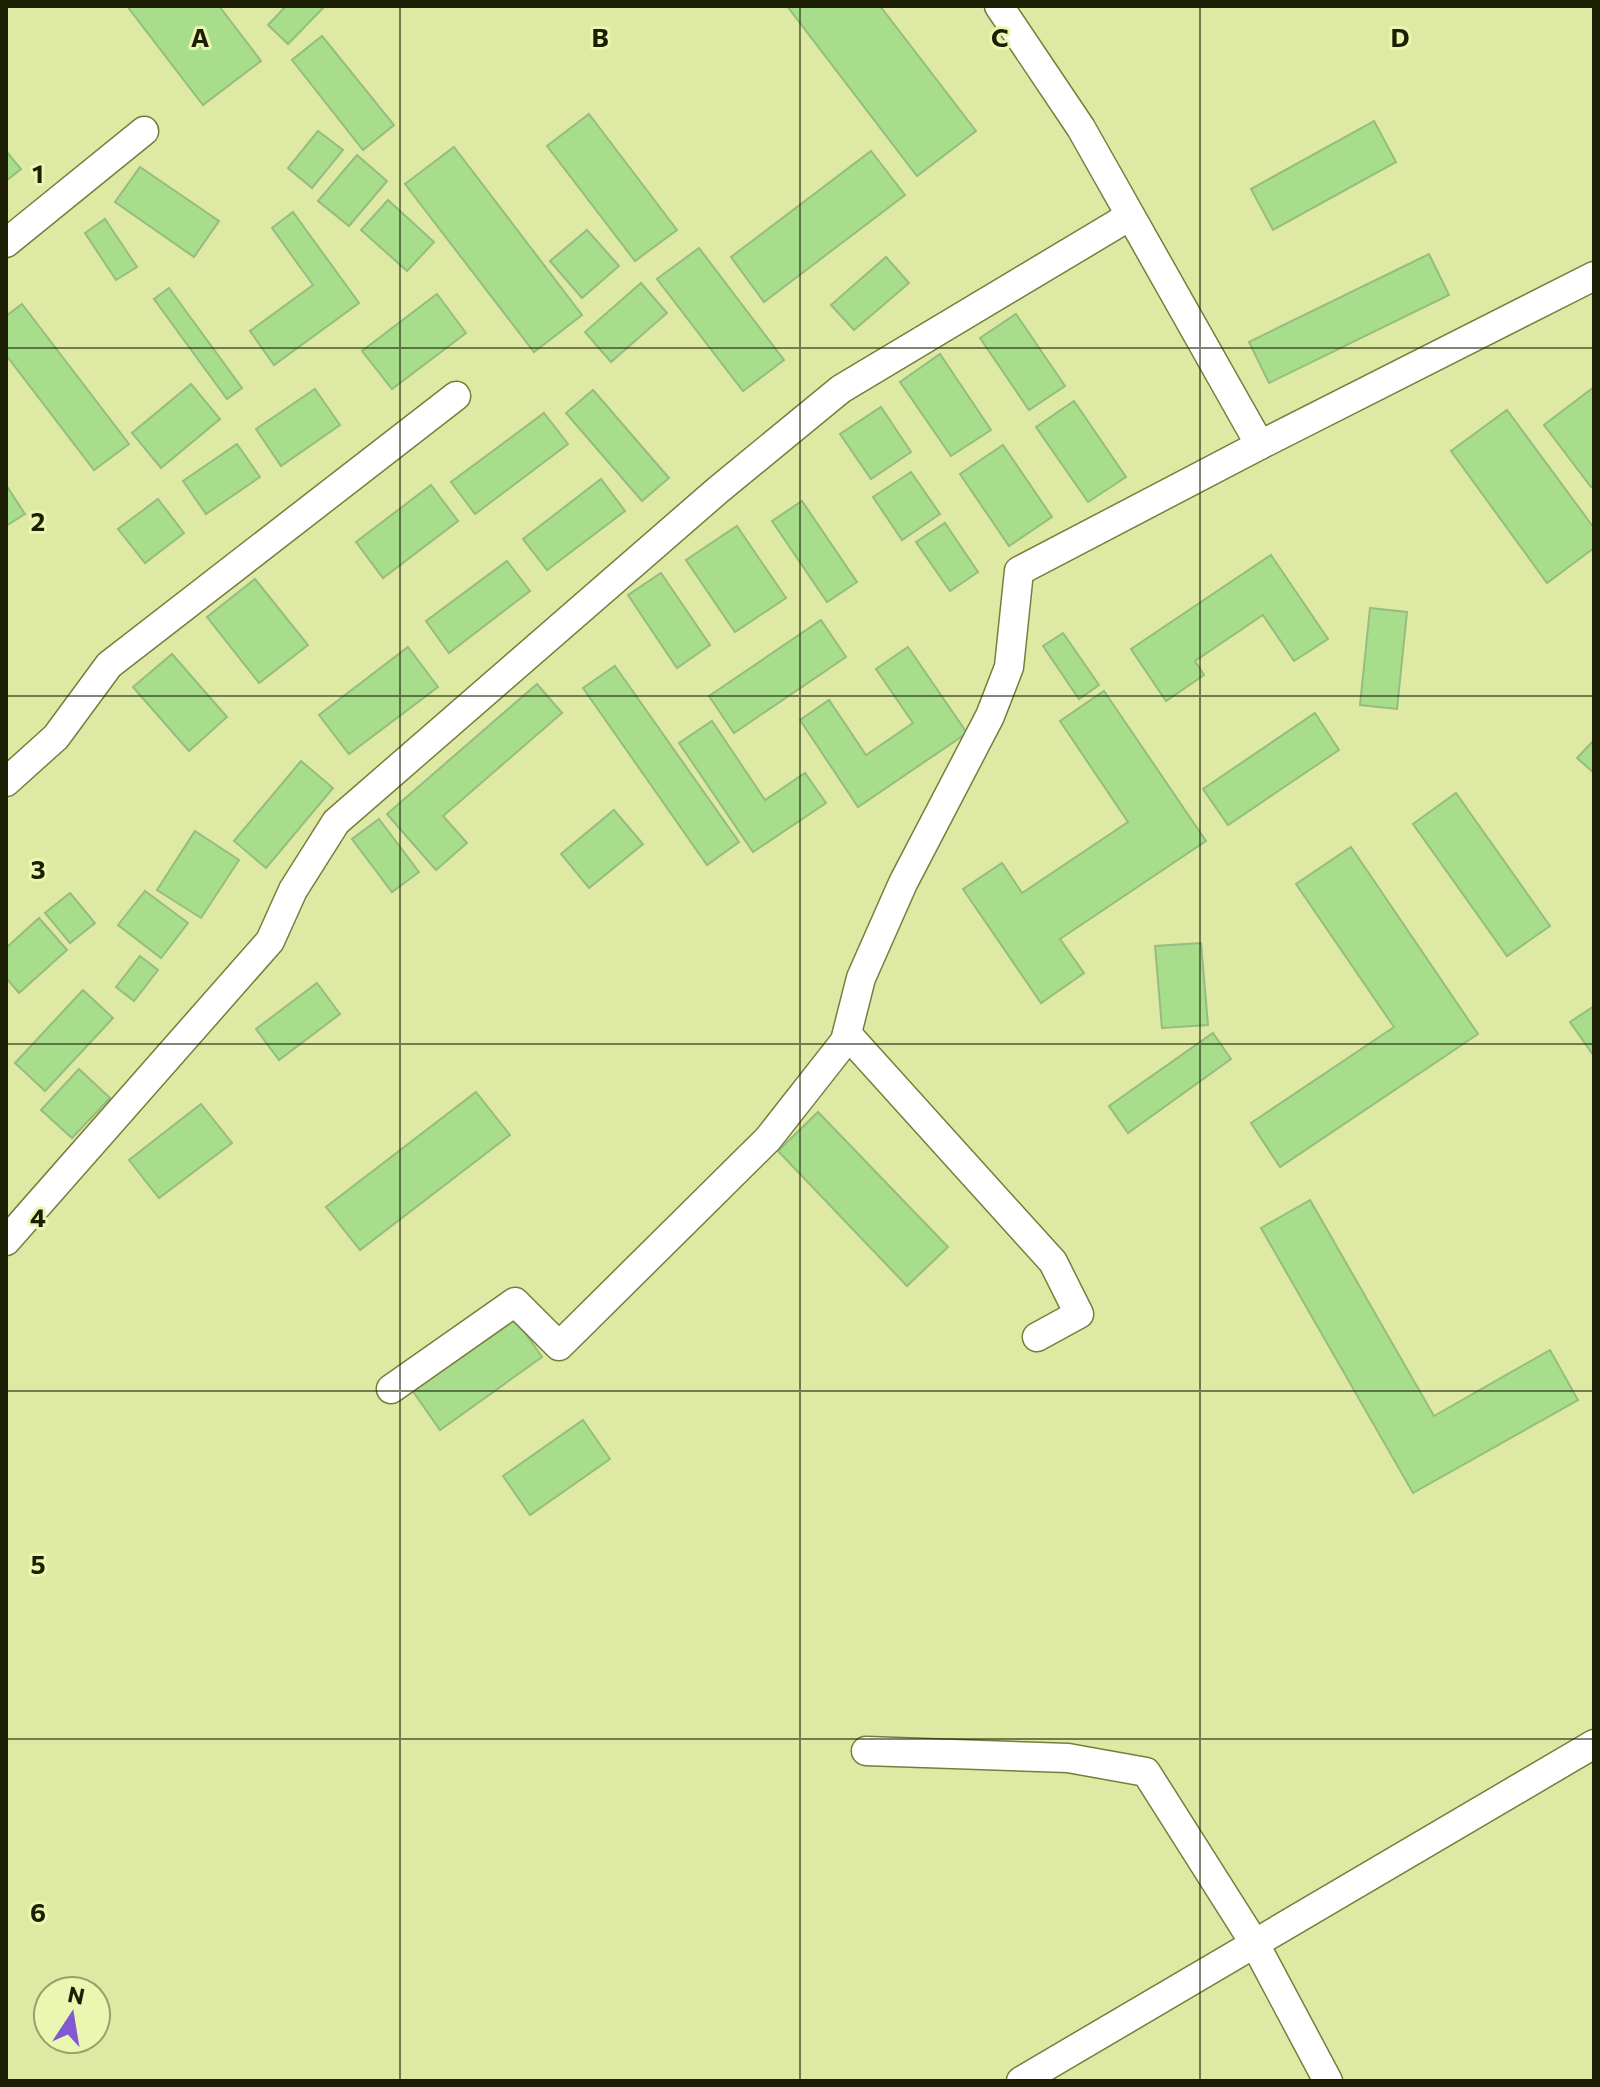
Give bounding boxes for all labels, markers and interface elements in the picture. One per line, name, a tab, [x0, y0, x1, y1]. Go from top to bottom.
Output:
text: A	[191, 21, 210, 52]
text: B	[591, 21, 609, 52]
text: C	[991, 21, 1009, 52]
text: D	[1390, 21, 1410, 52]
text: 1	[32, 157, 44, 188]
text: 2	[31, 505, 45, 536]
text: 3	[30, 853, 46, 884]
text: 4	[30, 1201, 46, 1232]
text: 5	[30, 1548, 46, 1579]
text: 6	[30, 1896, 46, 1927]
north arrow	[32, 1975, 112, 2055]
text: N	[65, 1980, 87, 2010]

